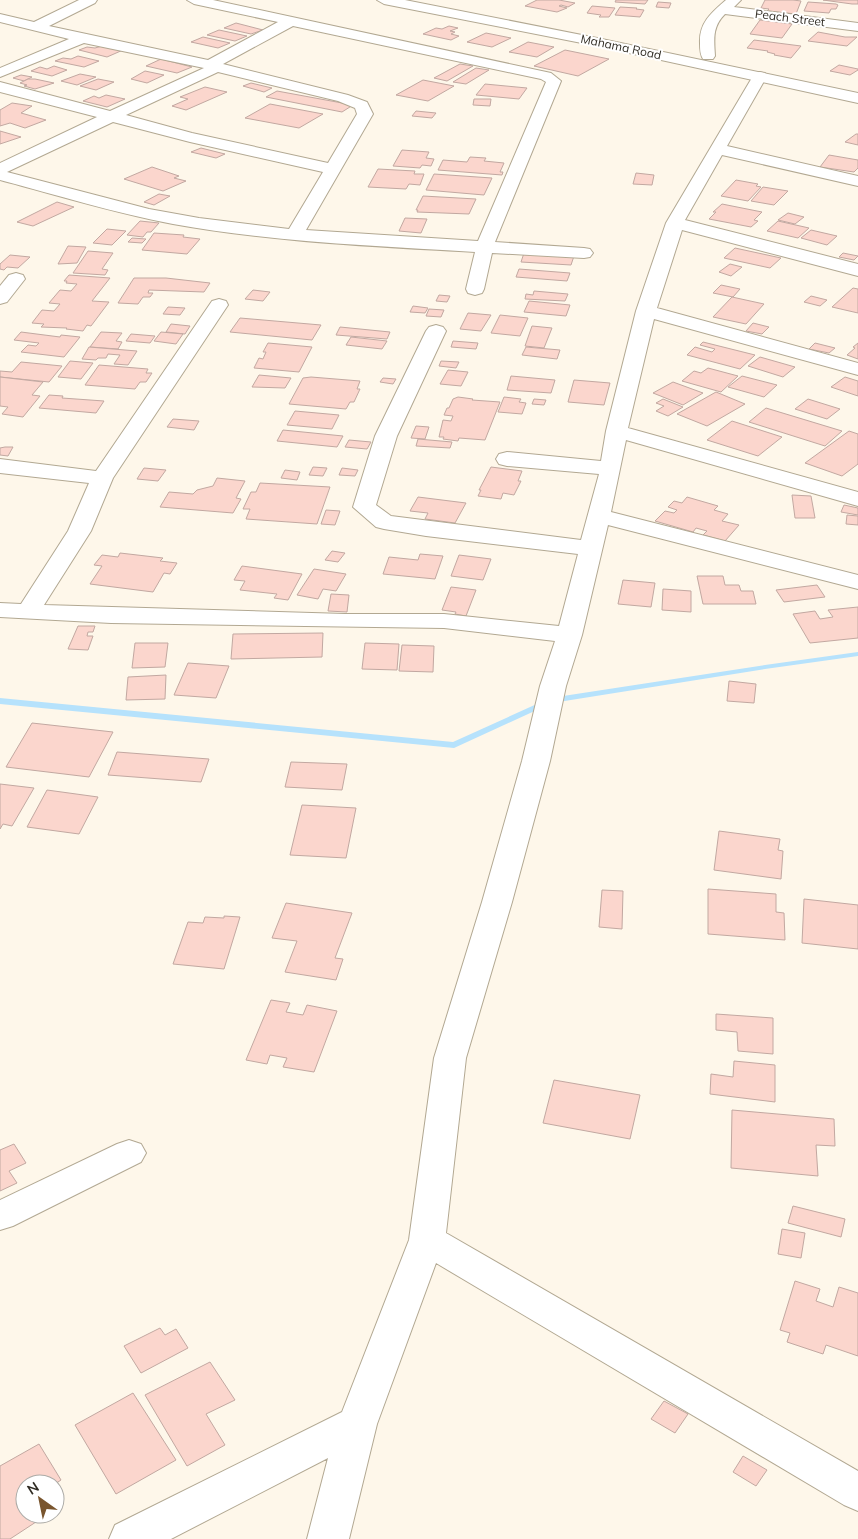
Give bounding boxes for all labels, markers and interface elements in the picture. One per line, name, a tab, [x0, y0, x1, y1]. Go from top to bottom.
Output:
street label: Peach Street	[754, 6, 826, 29]
street label: Mahama Road	[579, 31, 663, 62]
north arrow	[15, 1474, 65, 1524]
text: N	[24, 1478, 42, 1499]

